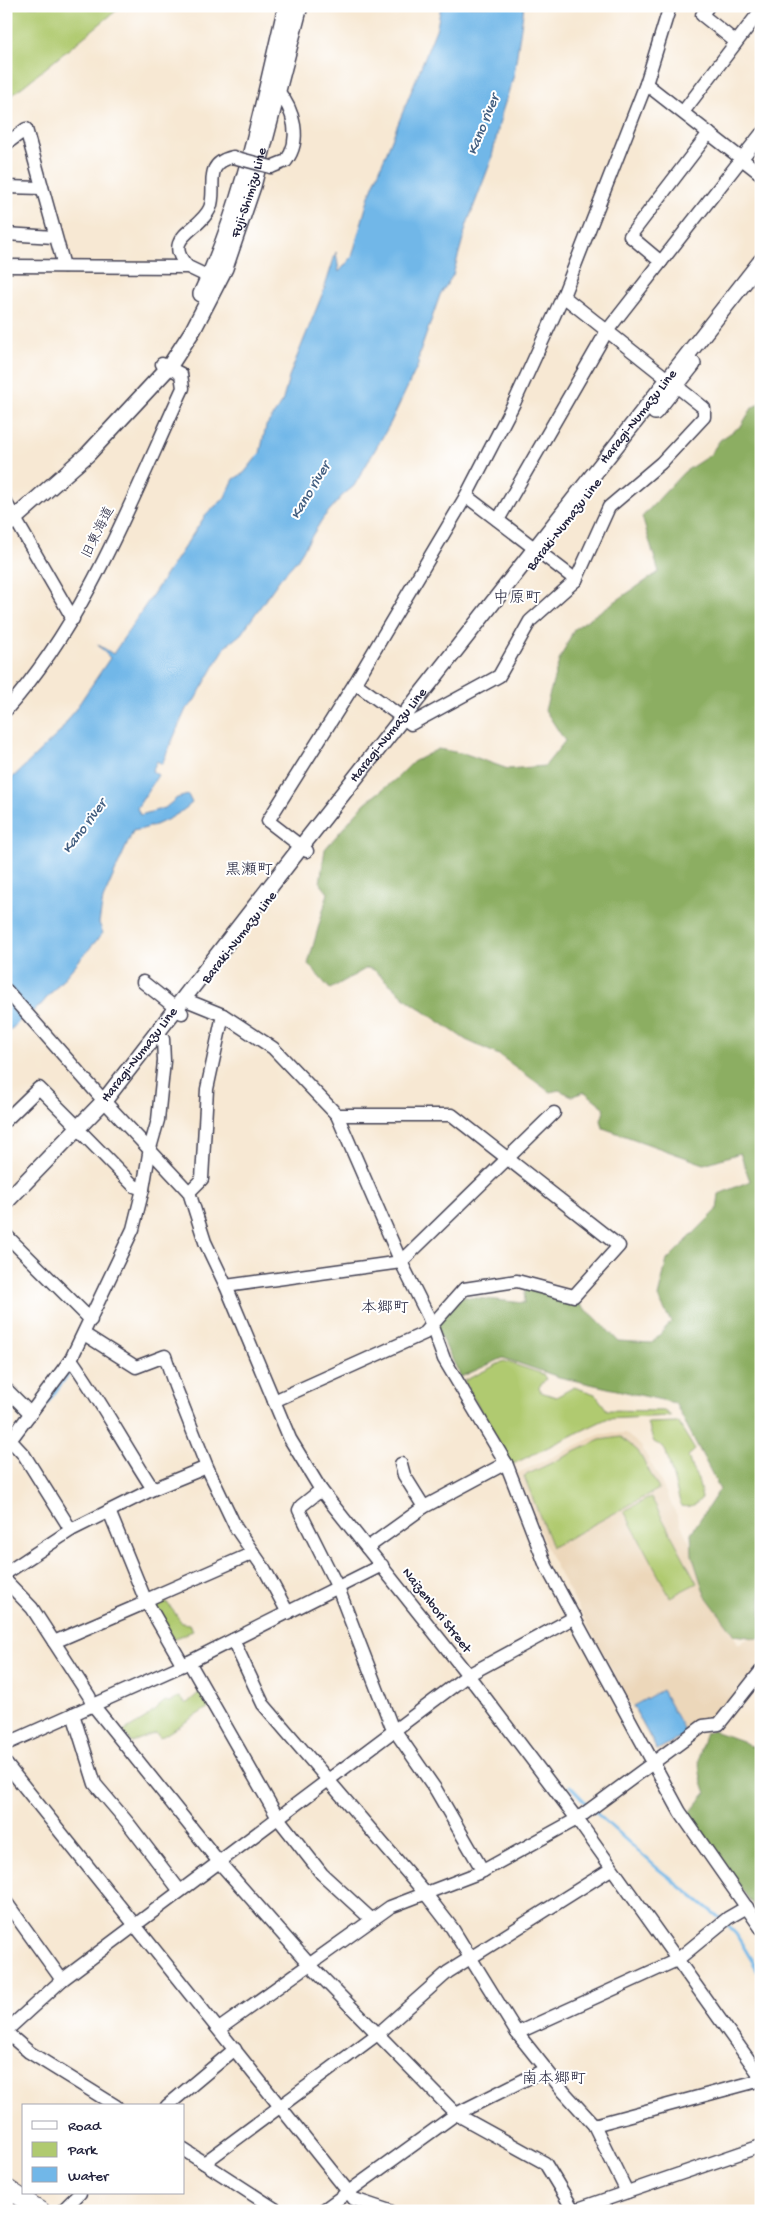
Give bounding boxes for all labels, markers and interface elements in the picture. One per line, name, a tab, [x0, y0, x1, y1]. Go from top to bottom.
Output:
water label: Kano river	[464, 90, 505, 158]
street label: Fuji-Shimizu Line	[227, 145, 271, 241]
street label: Haragi-Numazu Line	[596, 366, 681, 468]
water label: Kano river	[287, 457, 336, 523]
street label: Baraki-Numazu Line	[523, 475, 607, 575]
street label: 旧東海道	[79, 504, 119, 562]
district label: 中原町	[493, 589, 541, 609]
street label: Haragi-Numazu Line	[346, 684, 431, 786]
water label: Kano river	[59, 794, 113, 858]
district label: 黒瀬町	[225, 861, 273, 881]
street label: Baraki-Numazu Line	[198, 888, 282, 988]
street label: Haragi-Numazu Line	[98, 1003, 182, 1106]
district label: 本郷町	[361, 1299, 409, 1319]
street label: Naizenbori Street	[398, 1565, 475, 1658]
district label: 南本郷町	[522, 2069, 586, 2090]
legend	[22, 2104, 185, 2194]
text: Road	[68, 2118, 102, 2136]
text: Park	[67, 2142, 98, 2160]
text: Water	[68, 2168, 110, 2186]

